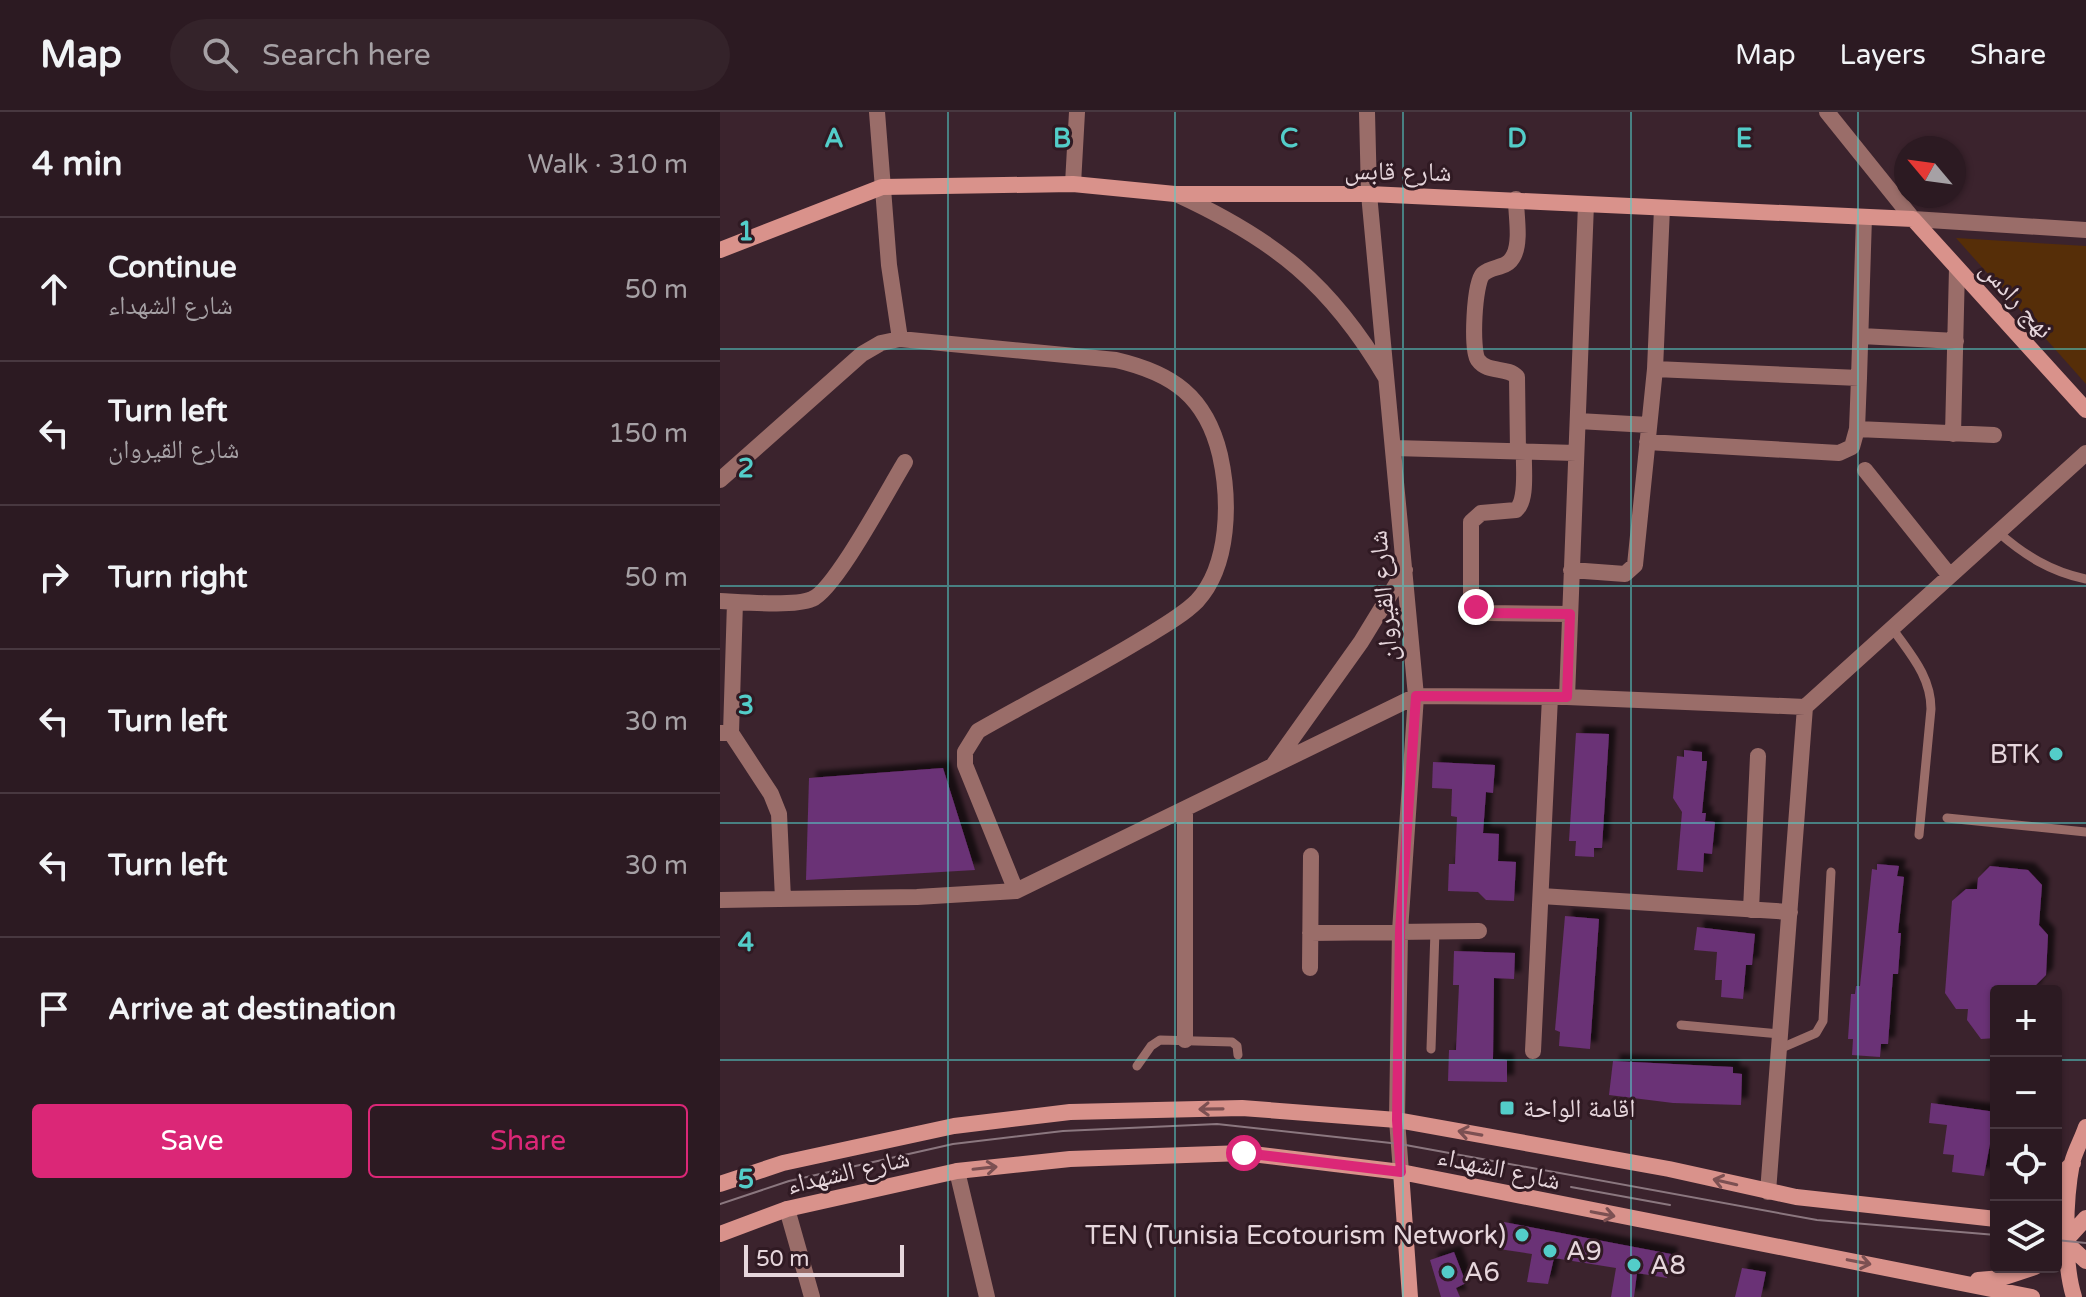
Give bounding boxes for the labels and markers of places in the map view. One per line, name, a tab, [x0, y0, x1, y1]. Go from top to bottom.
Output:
place label: BTK	[1990, 739, 2040, 770]
marker: BTK	[2047, 745, 2065, 763]
place label: اقامة الواحة	[1523, 1093, 1635, 1124]
marker: اقامة الواحة	[1498, 1099, 1516, 1117]
place label: TEN (Tunisia Ecotourism Network)	[1085, 1220, 1506, 1251]
marker: TEN (Tunisia Ecotourism Network)	[1513, 1226, 1531, 1244]
place label: A9	[1566, 1236, 1602, 1267]
marker: A9	[1541, 1242, 1559, 1260]
place label: A8	[1650, 1250, 1686, 1281]
marker: A8	[1625, 1256, 1643, 1274]
place label: A6	[1464, 1257, 1500, 1288]
marker: A6	[1439, 1263, 1457, 1281]

